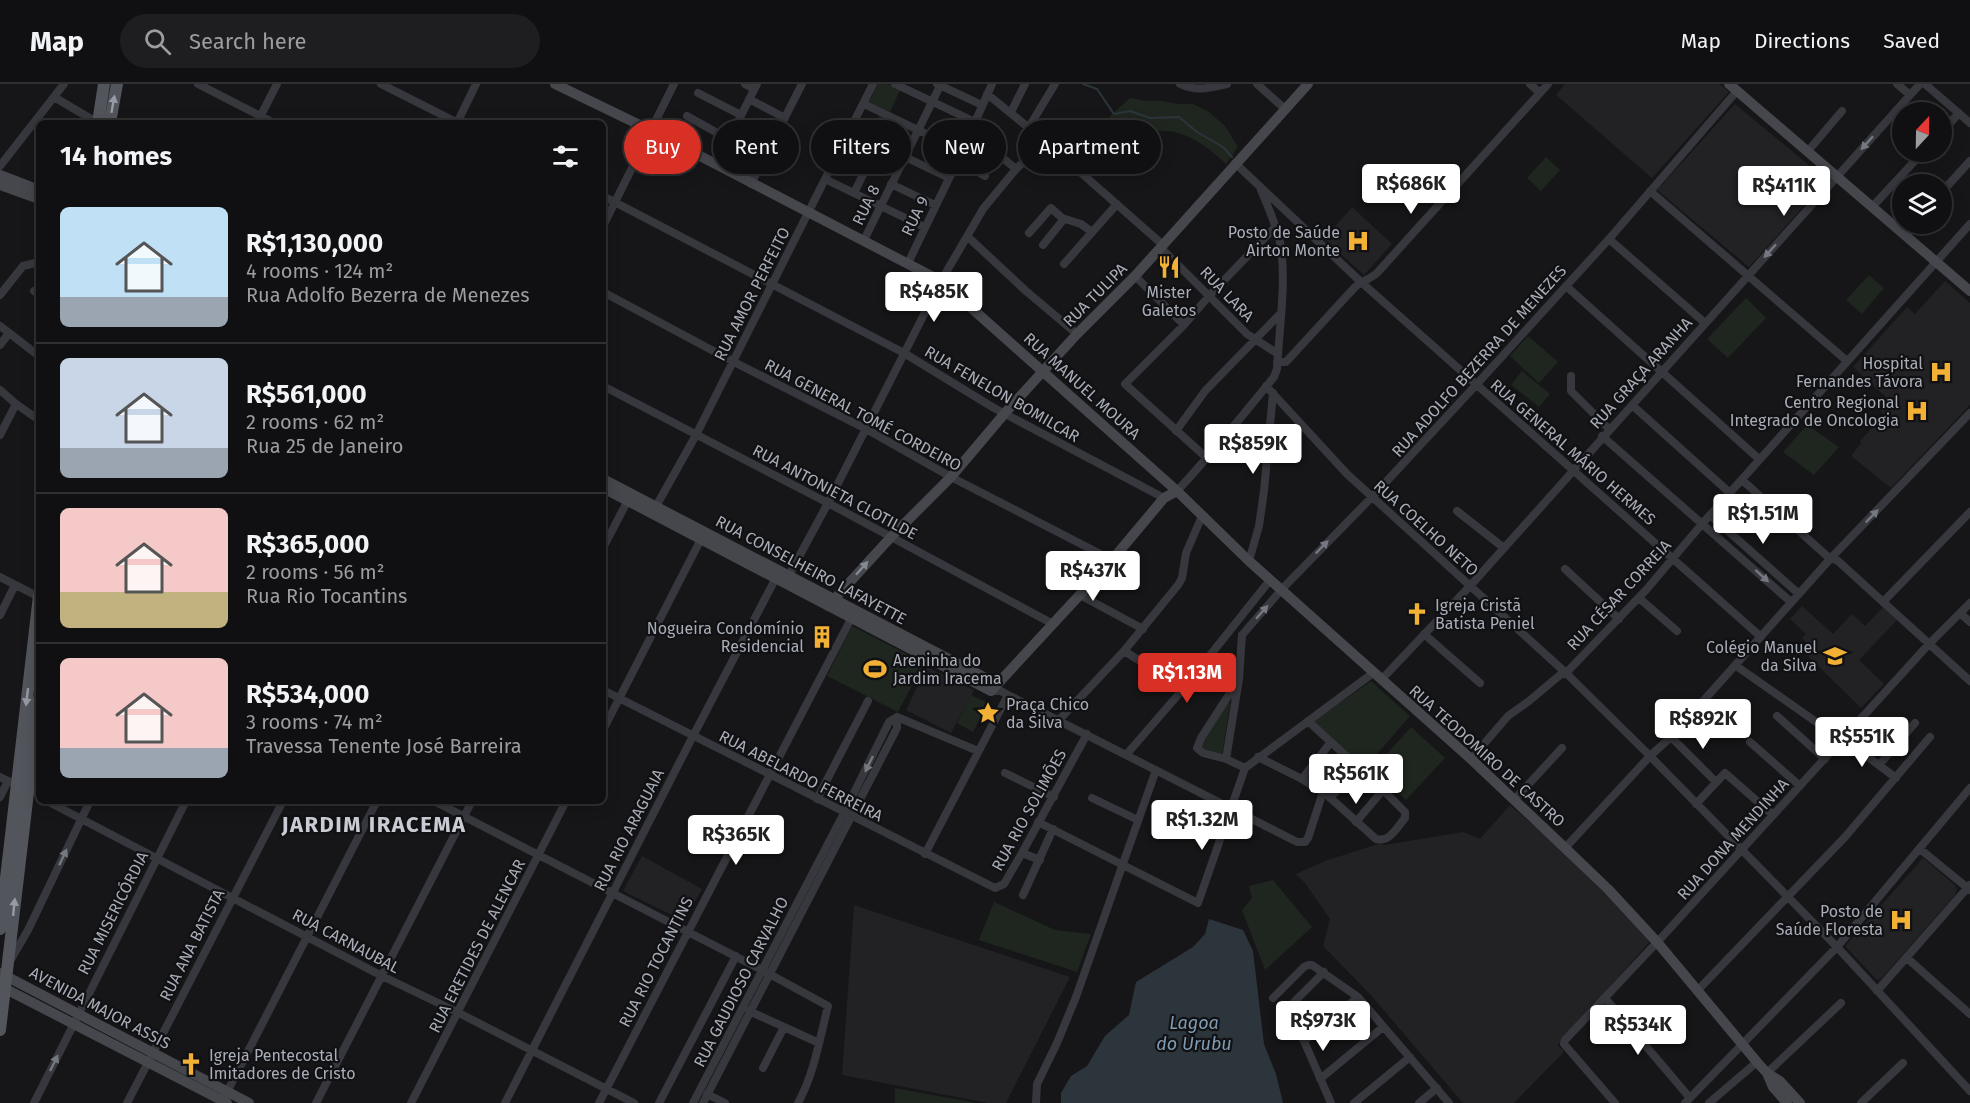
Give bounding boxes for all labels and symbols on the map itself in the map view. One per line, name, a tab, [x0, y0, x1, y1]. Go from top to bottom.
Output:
one-way arrow	[109, 94, 118, 113]
north arrow	[1892, 102, 1952, 162]
one-way arrow	[1861, 135, 1874, 150]
pin: R$686K	[1362, 164, 1460, 215]
pin: R$411K	[1735, 166, 1833, 217]
street label: RUA 8	[848, 182, 884, 228]
street label: RUA 9	[897, 193, 933, 239]
place label: Posto de Saúde Airton Monte	[1228, 223, 1340, 260]
street label: RUA AMOR PERFEITO	[710, 224, 794, 364]
hospital icon: Posto de Saúde Airton Monte	[1345, 228, 1371, 254]
one-way arrow	[1764, 243, 1777, 258]
restaurant icon: Mister Galetos	[1156, 254, 1182, 280]
street label: RUA TULIPA	[1059, 259, 1131, 331]
street label: RUA ADOLFO BEZERRA DE MENEZES	[1388, 261, 1570, 461]
street label: RUA LARA	[1196, 262, 1259, 326]
pin: R$485K	[885, 272, 983, 323]
place label: Mister Galetos	[1142, 283, 1196, 320]
street label: RUA GRAÇA ARANHA	[1586, 313, 1697, 433]
street label: RUA MANUEL MOURA	[1020, 329, 1145, 444]
street label: RUA FENELON BOMILCAR	[921, 342, 1083, 446]
street label: RUA GENERAL TOMÉ CORDEIRO	[761, 354, 965, 475]
place label: Hospital Fernandes Távora	[1796, 354, 1923, 391]
hospital icon: Hospital Fernandes Távora	[1928, 359, 1954, 385]
street label: RUA GENERAL MÁRIO HERMES	[1487, 374, 1660, 529]
place label: Centro Regional Integrado de Oncologia	[1730, 393, 1899, 430]
hospital icon: Centro Regional Integrado de Oncologia	[1904, 398, 1930, 424]
pin: R$859K	[1204, 424, 1302, 475]
street label: RUA ANTONIETA CLOTILDE	[749, 440, 921, 544]
street label: RUA COELHO NETO	[1370, 476, 1482, 580]
pin: R$1.51M	[1708, 494, 1818, 545]
one-way arrow	[1865, 508, 1879, 523]
street label: RUA CONSELHEIRO LAFAYETTE	[712, 512, 910, 628]
street label: RUA CÉSAR CORREIA	[1562, 535, 1676, 654]
one-way arrow	[1315, 541, 1329, 555]
pin: R$437K	[1044, 551, 1142, 602]
one-way arrow	[855, 561, 869, 575]
one-way arrow	[1754, 569, 1769, 582]
place label: Igreja Cristã Batista Peniel	[1435, 596, 1535, 633]
church icon: Igreja Cristã Batista Peniel	[1404, 601, 1430, 627]
one-way arrow	[1255, 605, 1268, 620]
place label: Nogueira Condomínio Residencial	[647, 619, 804, 656]
building icon: Nogueira Condomínio Residencial	[809, 624, 835, 650]
place label: Colégio Manuel da Silva	[1706, 638, 1817, 675]
school or university icon: Colégio Manuel da Silva	[1822, 643, 1848, 669]
place label: Areninha do Jardim Iracema	[893, 651, 1002, 688]
pin: R$1.13M	[1132, 653, 1242, 704]
sports icon: Areninha do Jardim Iracema	[862, 656, 888, 682]
street label: RUA TEODOMIRO DE CASTRO	[1405, 681, 1569, 831]
one-way arrow	[22, 687, 32, 706]
place label: Praça Chico da Silva	[1006, 695, 1089, 732]
pin: R$892K	[1654, 699, 1752, 750]
place icon: Praça Chico da Silva	[975, 700, 1001, 726]
pin: R$551K	[1813, 717, 1911, 768]
street label: RUA ABELARDO FERREIRA	[716, 726, 887, 826]
street label: RUA RIO SOLIMÕES	[988, 746, 1070, 874]
pin: R$561K	[1307, 754, 1405, 805]
one-way arrow	[864, 755, 874, 772]
street label: RUA RIO ARAGUAIA	[590, 765, 668, 894]
street label: RUA DONA MENDINHA	[1673, 774, 1793, 904]
pin: R$1.32M	[1147, 800, 1257, 851]
district label: JARDIM IRACEMA	[280, 811, 467, 838]
pin: R$365K	[687, 815, 785, 866]
street label: RUA MISERICÓRDIA	[73, 847, 153, 978]
one-way arrow	[58, 848, 67, 865]
street label: RUA ERETIDES DE ALENCAR	[425, 856, 529, 1036]
street label: RUA ANA BATISTA	[156, 885, 229, 1004]
street label: RUA RIO TOCANTINS	[615, 893, 697, 1030]
street label: RUA GAUDIOSO CARVALHO	[690, 894, 792, 1070]
one-way arrow	[9, 897, 19, 916]
place label: Posto de Saúde Floresta	[1776, 902, 1883, 939]
street label: RUA CARNAUBAL	[289, 905, 403, 977]
hospital icon: Posto de Saúde Floresta	[1888, 907, 1914, 933]
street label: AVENIDA MAJOR ASSIS	[26, 963, 174, 1053]
pin: R$973K	[1274, 1001, 1372, 1052]
pin: R$534K	[1589, 1005, 1687, 1056]
water label: Lagoa do Urubu	[1156, 1012, 1232, 1055]
place label: Igreja Pentecostal Imitadores de Cristo	[209, 1046, 356, 1083]
church icon: Igreja Pentecostal Imitadores de Cristo	[178, 1051, 204, 1077]
one-way arrow	[49, 1054, 58, 1071]

